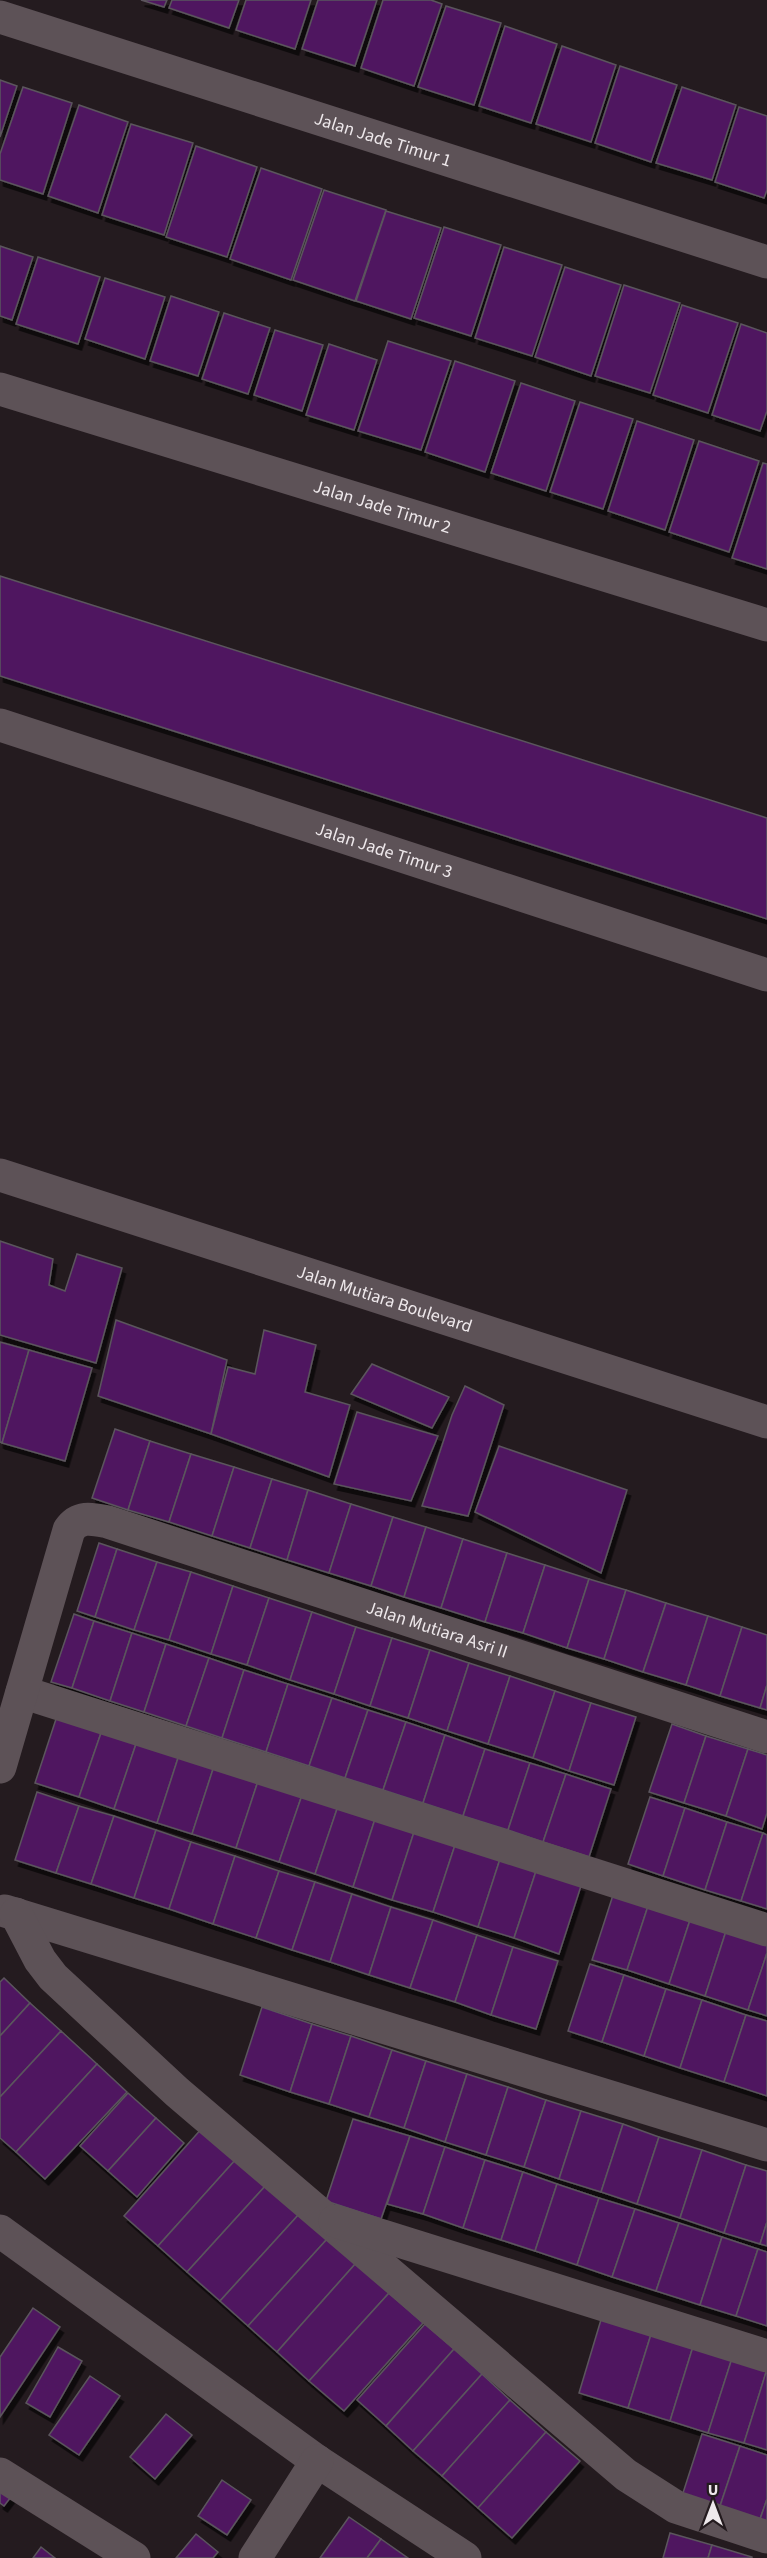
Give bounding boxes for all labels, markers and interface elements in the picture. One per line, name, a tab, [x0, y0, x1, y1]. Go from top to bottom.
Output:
street label: Jalan Jade Timur 1	[311, 106, 455, 173]
street label: Jalan Jade Timur 2	[310, 474, 454, 540]
street label: Jalan Jade Timur 3	[312, 817, 456, 885]
street label: Jalan Mutiara Boulevard	[294, 1259, 475, 1339]
street label: Jalan Mutiara Asri II	[363, 1595, 511, 1665]
north arrow	[683, 2474, 743, 2534]
text: U	[708, 2479, 718, 2501]

